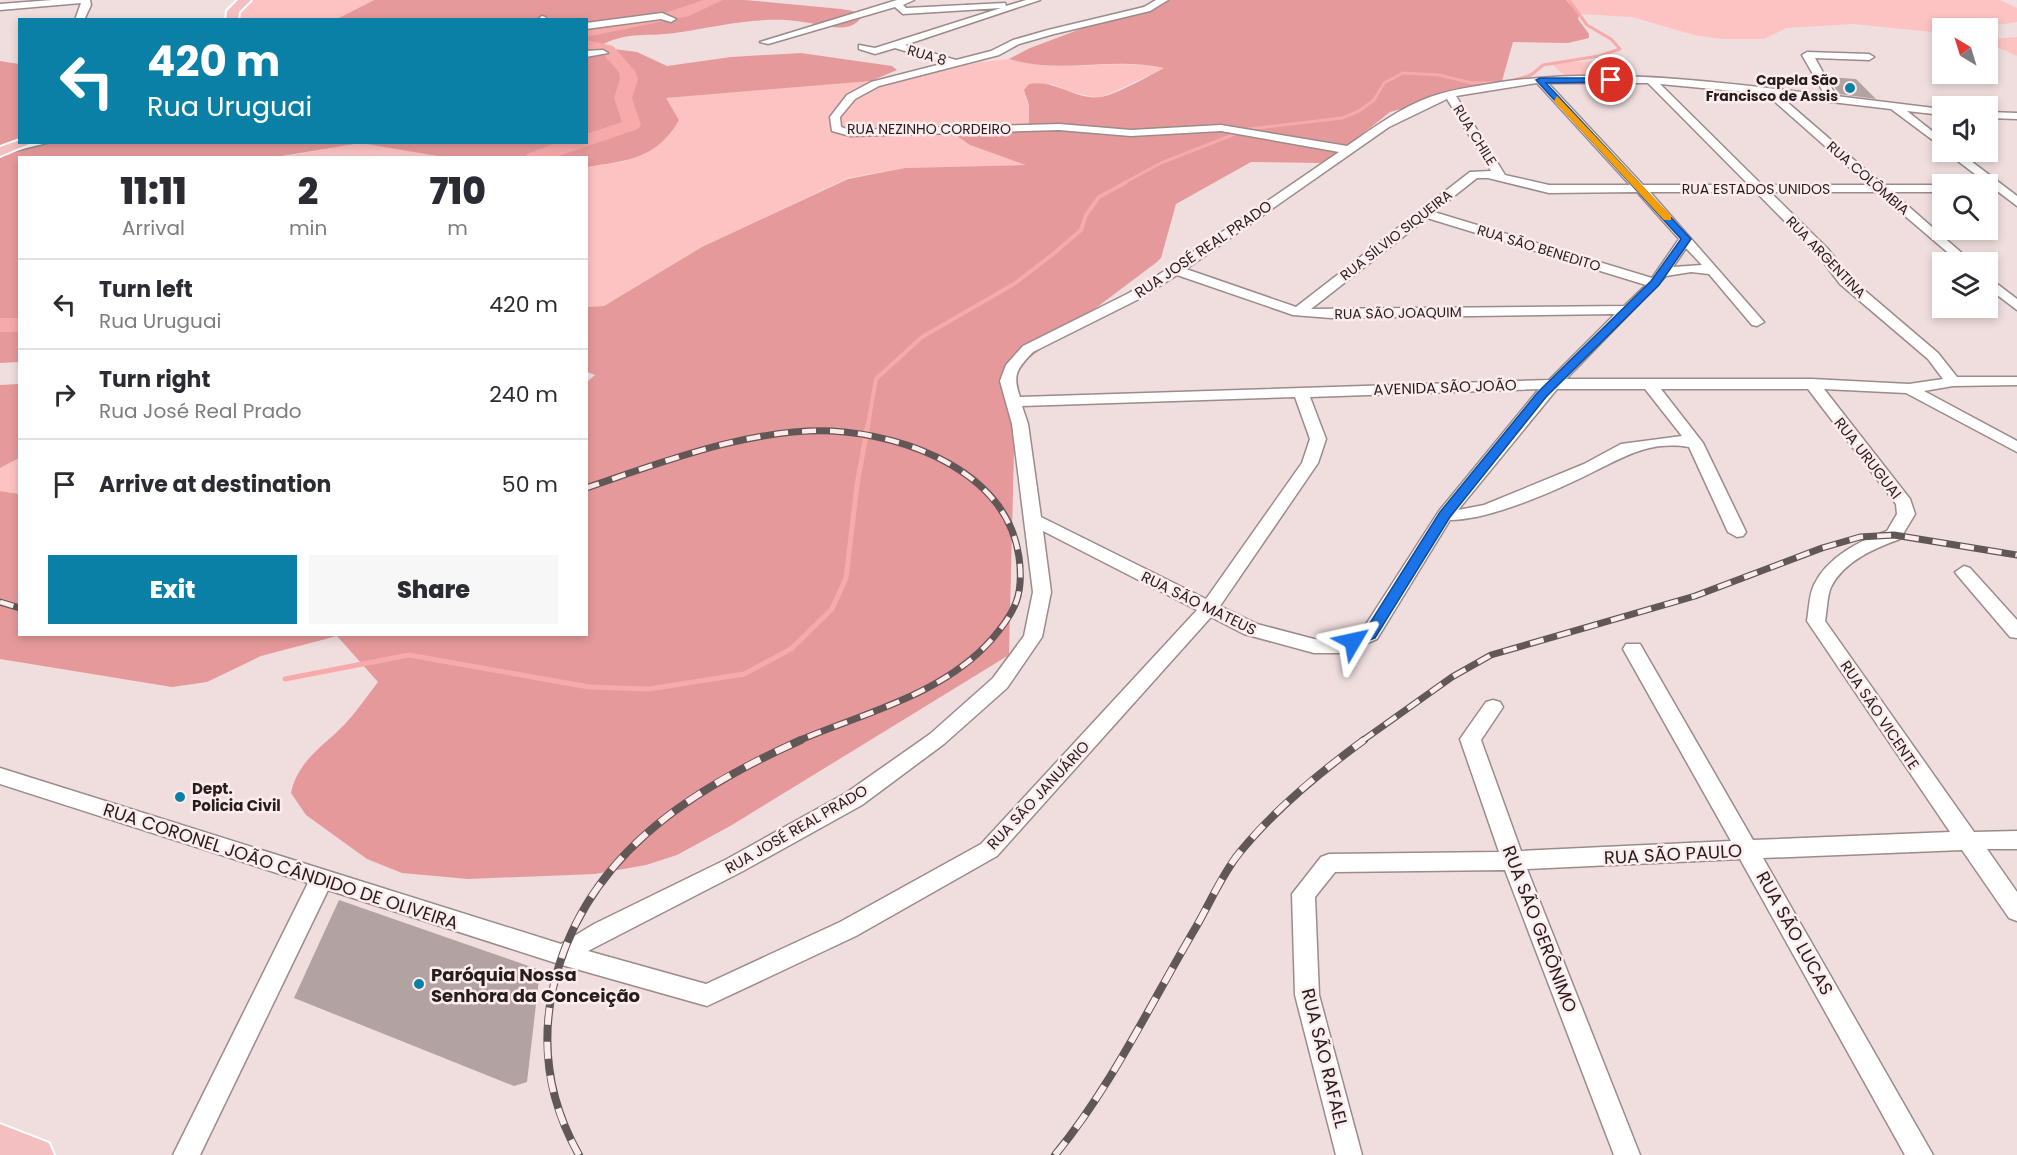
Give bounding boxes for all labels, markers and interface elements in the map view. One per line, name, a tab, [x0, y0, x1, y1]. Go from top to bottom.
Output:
north arrow	[1932, 18, 1998, 84]
map controls	[1932, 18, 1998, 318]
text: 420 m	[147, 32, 280, 91]
street label: RUA 8	[905, 40, 949, 70]
icon: left	[48, 42, 126, 120]
pin	[1585, 54, 1636, 105]
icon: arrive	[1594, 63, 1627, 96]
place label: Capela São Francisco de Assis	[1706, 70, 1838, 106]
marker: Capela São Francisco de Assis	[1843, 81, 1857, 95]
text: Rua Uruguai	[147, 88, 312, 125]
button: sound	[1932, 96, 1998, 162]
street label: RUA CHILE	[1448, 101, 1502, 169]
street label: RUA NEZINHO CORDEIRO	[847, 119, 1011, 139]
street label: RUA COLÔMBIA	[1822, 136, 1914, 220]
text: 11:11	[120, 166, 187, 217]
text: 2	[298, 166, 318, 217]
text: 710	[429, 166, 486, 217]
button: search	[1932, 174, 1998, 240]
street label: RUA ESTADOS UNIDOS	[1682, 179, 1830, 199]
street label: RUA SÍLVIO SIQUEIRA	[1336, 185, 1456, 285]
street label: RUA JOSÉ REAL PRADO	[1130, 195, 1276, 303]
street label: RUA ARGENTINA	[1782, 211, 1870, 303]
text: Arrival	[122, 214, 185, 242]
text: min	[289, 214, 327, 242]
text: m	[447, 214, 468, 242]
street label: RUA SÃO BENEDITO	[1475, 220, 1603, 276]
button: layers	[1932, 252, 1998, 318]
text: Turn left	[99, 274, 193, 305]
icon: left	[48, 288, 81, 321]
text: 420 m	[489, 289, 558, 320]
street label: RUA SÃO JOAQUIM	[1334, 302, 1462, 324]
text: Rua Uruguai	[99, 307, 221, 335]
text: Turn right	[99, 364, 210, 395]
street label: AVENIDA SÃO JOÃO	[1373, 374, 1517, 400]
icon: right	[48, 378, 81, 411]
text: 240 m	[489, 379, 558, 410]
text: Rua José Real Prado	[99, 397, 302, 425]
street label: RUA URUGUAI	[1829, 413, 1907, 503]
icon: arrive	[48, 468, 81, 501]
text: Arrive at destination	[99, 469, 331, 500]
text: 50 m	[502, 469, 558, 500]
button: Exit	[48, 555, 297, 624]
button: Share	[309, 555, 558, 624]
street label: RUA SÃO MATEUS	[1138, 566, 1260, 640]
position arrow	[1321, 609, 1385, 673]
street label: RUA SÃO VICENTE	[1836, 656, 1924, 774]
street label: RUA SÃO JANUÁRIO	[982, 736, 1094, 854]
place label: Dept. Policia Civil	[192, 778, 281, 816]
street label: RUA JOSÉ REAL PRADO	[721, 779, 871, 878]
marker: Dept. Policia Civil	[173, 790, 187, 804]
street label: RUA CORONEL JOÃO CÂNDIDO DE OLIVEIRA	[100, 797, 462, 935]
street label: RUA SÃO PAULO	[1603, 838, 1743, 870]
street label: RUA SÃO GERÔNIMO	[1497, 842, 1583, 1016]
street label: RUA SÃO LUCAS	[1751, 866, 1839, 1000]
place label: Paróquia Nossa Senhora da Conceição	[431, 962, 640, 1008]
marker: Paróquia Nossa Senhora da Conceição	[412, 977, 426, 991]
street label: RUA SÃO RAFAEL	[1296, 986, 1354, 1131]

